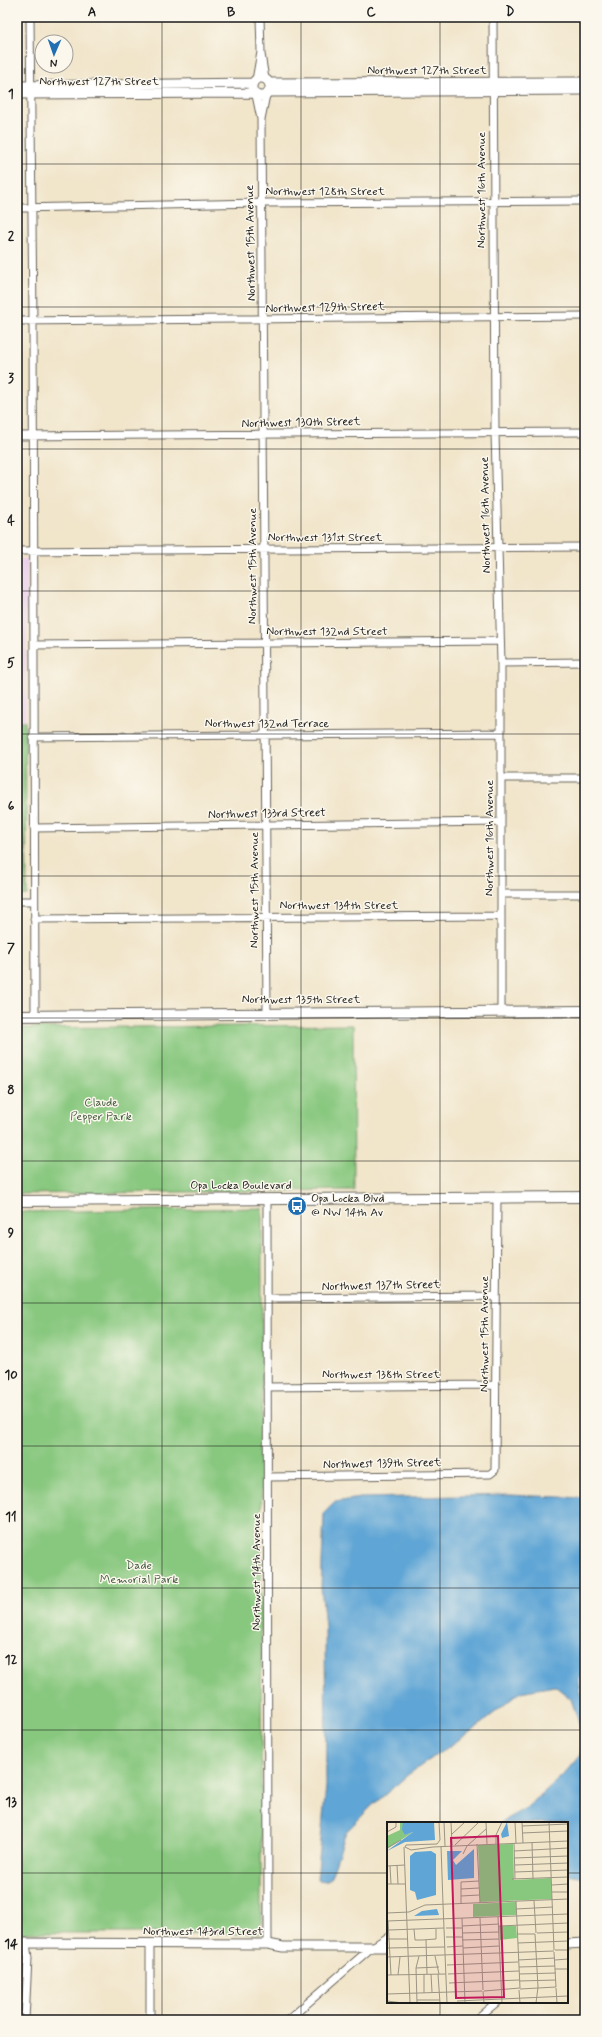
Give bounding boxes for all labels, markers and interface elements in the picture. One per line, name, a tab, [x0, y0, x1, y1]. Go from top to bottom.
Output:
text: A	[88, 4, 96, 21]
text: B	[227, 4, 236, 21]
text: C	[366, 4, 376, 21]
text: D	[506, 4, 515, 21]
north arrow	[34, 34, 74, 74]
text: N	[50, 56, 58, 70]
street label: Northwest 127th Street	[367, 63, 487, 79]
street label: Northwest 127th Street	[39, 74, 159, 90]
text: 1	[8, 86, 14, 103]
street label: Northwest 16th Avenue	[474, 132, 490, 248]
street label: Northwest 128th Street	[265, 184, 385, 200]
street label: Northwest 15th Avenue	[242, 185, 260, 301]
text: 2	[8, 228, 15, 245]
street label: Northwest 129th Street	[265, 299, 385, 317]
text: 3	[8, 370, 14, 387]
street label: Northwest 130th Street	[241, 414, 361, 432]
street label: Northwest 16th Avenue	[477, 457, 495, 573]
street label: Northwest 15th Avenue	[245, 508, 261, 624]
text: 4	[7, 513, 15, 530]
street label: Northwest 131st Street	[268, 530, 382, 546]
street label: Northwest 132nd Street	[266, 624, 388, 640]
text: 5	[7, 655, 15, 672]
street label: Northwest 132nd Terrace	[205, 716, 330, 732]
street label: Northwest 16th Avenue	[482, 780, 498, 896]
text: 6	[8, 798, 15, 815]
street label: Northwest 133rd Street	[208, 805, 326, 823]
street label: Northwest 15th Avenue	[247, 832, 263, 948]
street label: Northwest 134th Street	[280, 898, 398, 914]
text: 7	[7, 940, 15, 957]
street label: Northwest 135th Street	[242, 992, 360, 1008]
text: 8	[7, 1082, 15, 1099]
park label: Claude Pepper Park	[70, 1095, 132, 1125]
street label: Opa Locka Boulevard	[190, 1178, 292, 1194]
place label: Opa Locka Blvd @ NW 14th Av	[311, 1191, 384, 1221]
bus stop icon: Opa Locka Blvd @ NW 14th Av	[286, 1195, 308, 1217]
text: 9	[8, 1225, 15, 1242]
street label: Northwest 15th Avenue	[477, 1276, 493, 1392]
street label: Northwest 137th Street	[322, 1277, 440, 1295]
text: 10	[4, 1367, 18, 1384]
street label: Northwest 138th Street	[322, 1367, 440, 1383]
street label: Northwest 139th Street	[323, 1455, 441, 1473]
text: 11	[5, 1509, 17, 1526]
street label: Northwest 14th Avenue	[249, 1513, 265, 1631]
park label: Dade Memorial Park	[100, 1558, 178, 1588]
text: 12	[5, 1652, 17, 1669]
text: 13	[5, 1794, 17, 1811]
inset map	[387, 1822, 568, 2003]
street label: Northwest 143rd Street	[143, 1924, 263, 1940]
text: 14	[4, 1936, 18, 1953]

